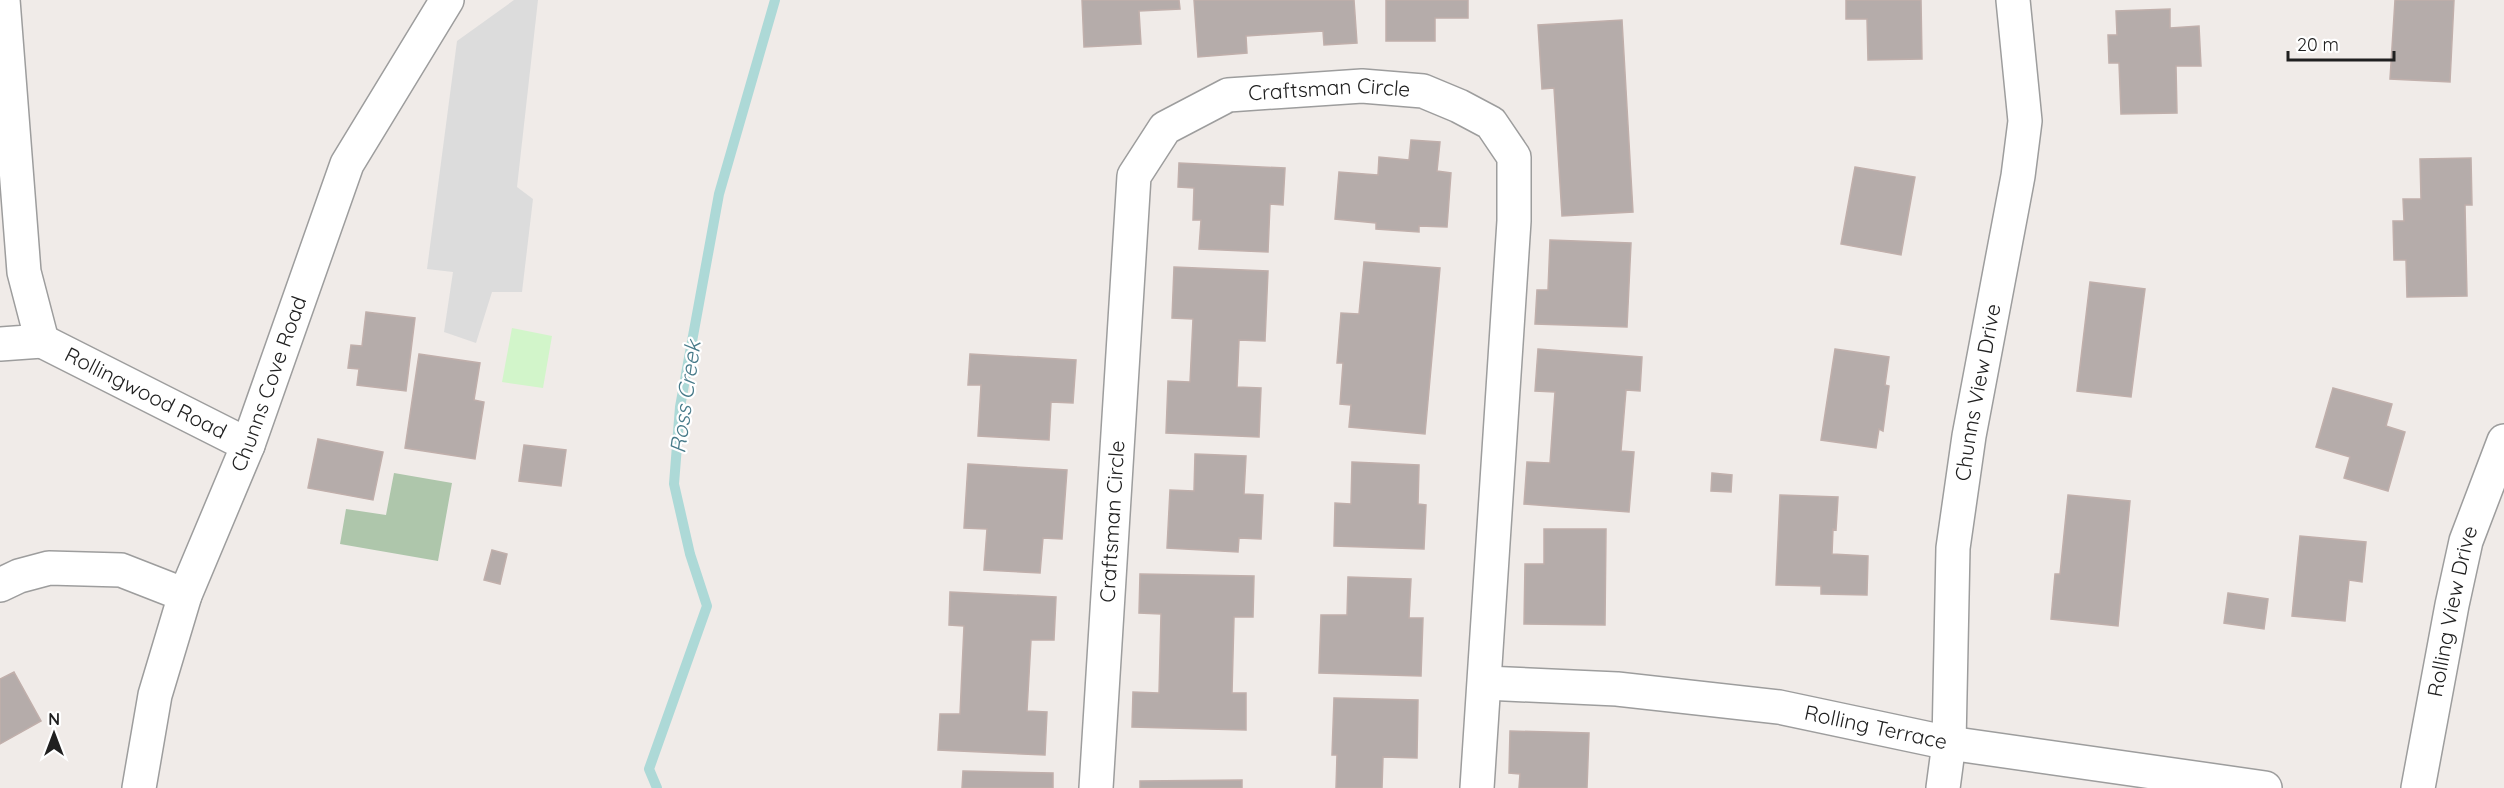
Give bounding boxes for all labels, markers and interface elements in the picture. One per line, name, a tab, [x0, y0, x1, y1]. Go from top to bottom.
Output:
scale bar	[2288, 24, 2394, 62]
text: 20 m	[2297, 33, 2339, 56]
street label: Craftsman Circle	[1247, 72, 1411, 106]
street label: Chunns Cove Road	[224, 292, 311, 475]
street label: Chunns View Drive	[1949, 301, 2006, 483]
water label: Ross Creek	[663, 337, 707, 455]
street label: Rollingwood Road	[61, 341, 231, 444]
street label: Craftsman Circle	[1094, 440, 1130, 603]
street label: Rolling View Drive	[2421, 522, 2483, 699]
street label: Rolling Terrace	[1802, 699, 1950, 754]
north arrow	[24, 704, 84, 764]
text: N	[48, 709, 60, 729]

